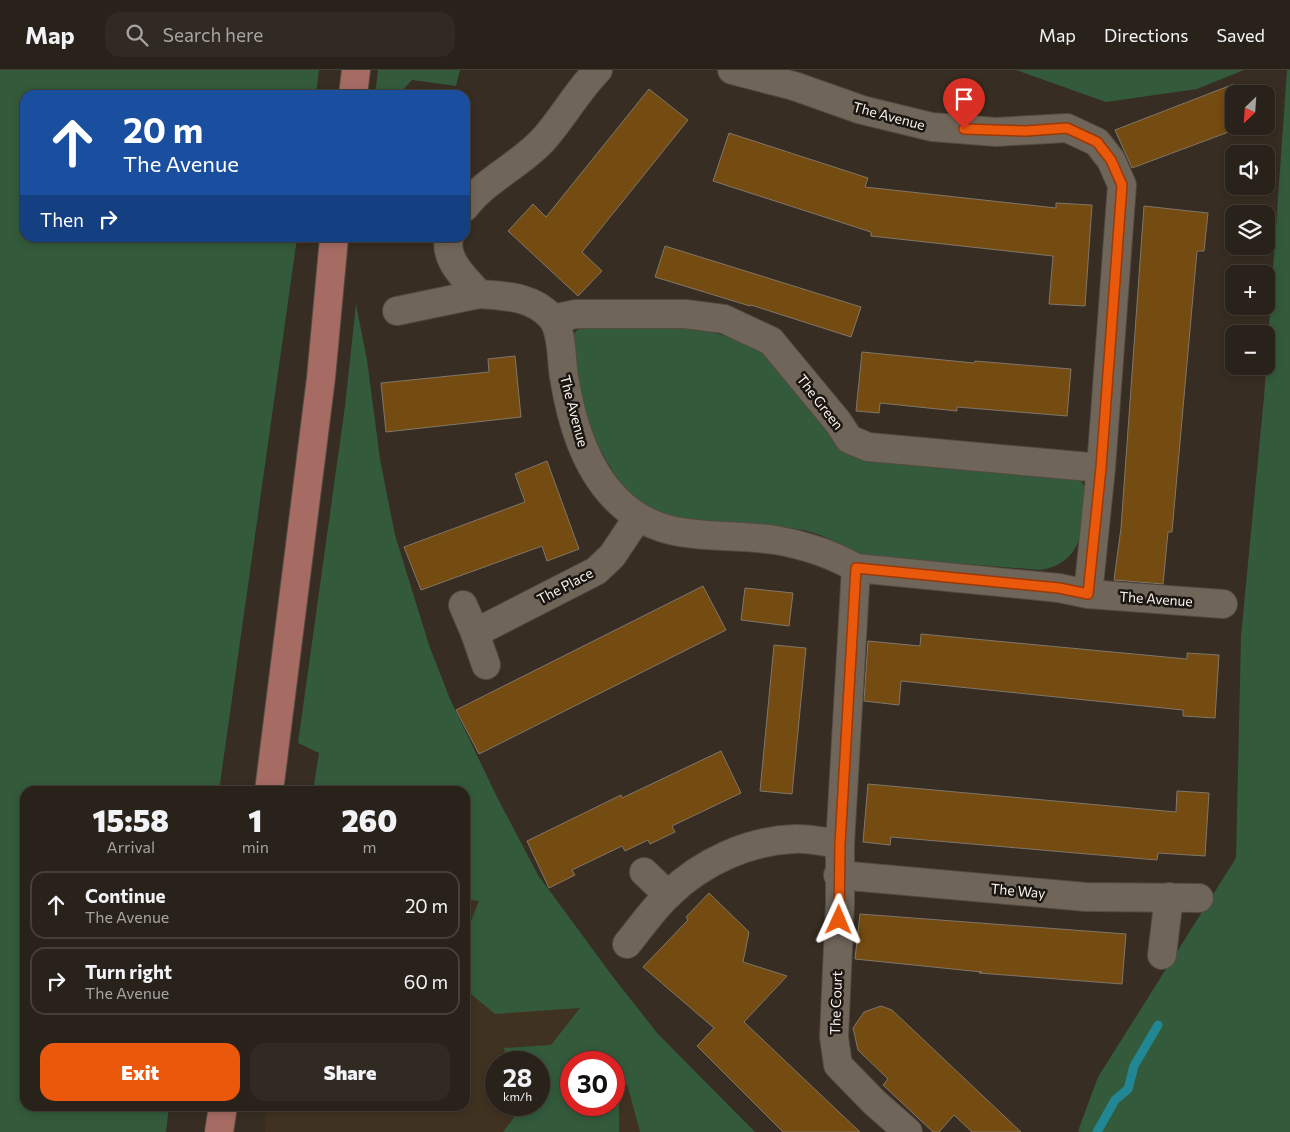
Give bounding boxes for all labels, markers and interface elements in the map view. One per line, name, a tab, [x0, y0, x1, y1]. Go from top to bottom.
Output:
search box	[105, 12, 455, 57]
text: Map	[25, 20, 75, 49]
icon: search	[123, 21, 151, 49]
text: Search here	[163, 23, 263, 46]
text: Map	[1039, 24, 1076, 46]
text: Directions	[1104, 24, 1188, 46]
text: Saved	[1216, 24, 1265, 46]
pin	[943, 78, 985, 129]
icon: arrive	[950, 85, 978, 113]
north arrow	[1225, 85, 1275, 135]
map controls	[1225, 85, 1275, 375]
street label: The Avenue	[851, 98, 927, 133]
text: 20 m	[123, 107, 203, 150]
icon: ahead	[40, 110, 105, 175]
button: sound	[1225, 145, 1275, 195]
text: The Avenue	[123, 150, 239, 177]
icon: right	[94, 205, 122, 233]
button: layers	[1225, 205, 1275, 255]
text: Then	[40, 208, 84, 231]
button: +	[1225, 265, 1275, 315]
button: −	[1225, 325, 1275, 375]
street label: The Green	[794, 371, 847, 433]
street label: The Avenue	[557, 373, 592, 449]
street label: The Place	[534, 564, 596, 607]
street label: The Avenue	[1119, 587, 1193, 610]
text: 15:58	[93, 801, 169, 838]
text: 1	[248, 801, 262, 838]
text: 260	[341, 801, 397, 838]
text: Arrival	[107, 837, 155, 856]
text: min	[242, 837, 269, 856]
text: m	[362, 837, 376, 856]
street label: The Way	[990, 880, 1046, 901]
text: Continue	[85, 884, 165, 907]
icon: ahead	[42, 891, 70, 919]
position arrow	[812, 893, 864, 945]
text: 20 m	[405, 894, 448, 917]
text: The Avenue	[85, 907, 169, 926]
text: Turn right	[85, 960, 172, 983]
icon: right	[42, 967, 70, 995]
text: 60 m	[404, 970, 448, 993]
street label: The Court	[826, 970, 845, 1035]
text: The Avenue	[85, 983, 169, 1002]
button: Exit	[40, 1043, 240, 1101]
button: Share	[250, 1043, 450, 1101]
speed limit sign: 30	[560, 1051, 625, 1116]
text: 28	[503, 1062, 532, 1092]
text: km/h	[503, 1089, 532, 1103]

